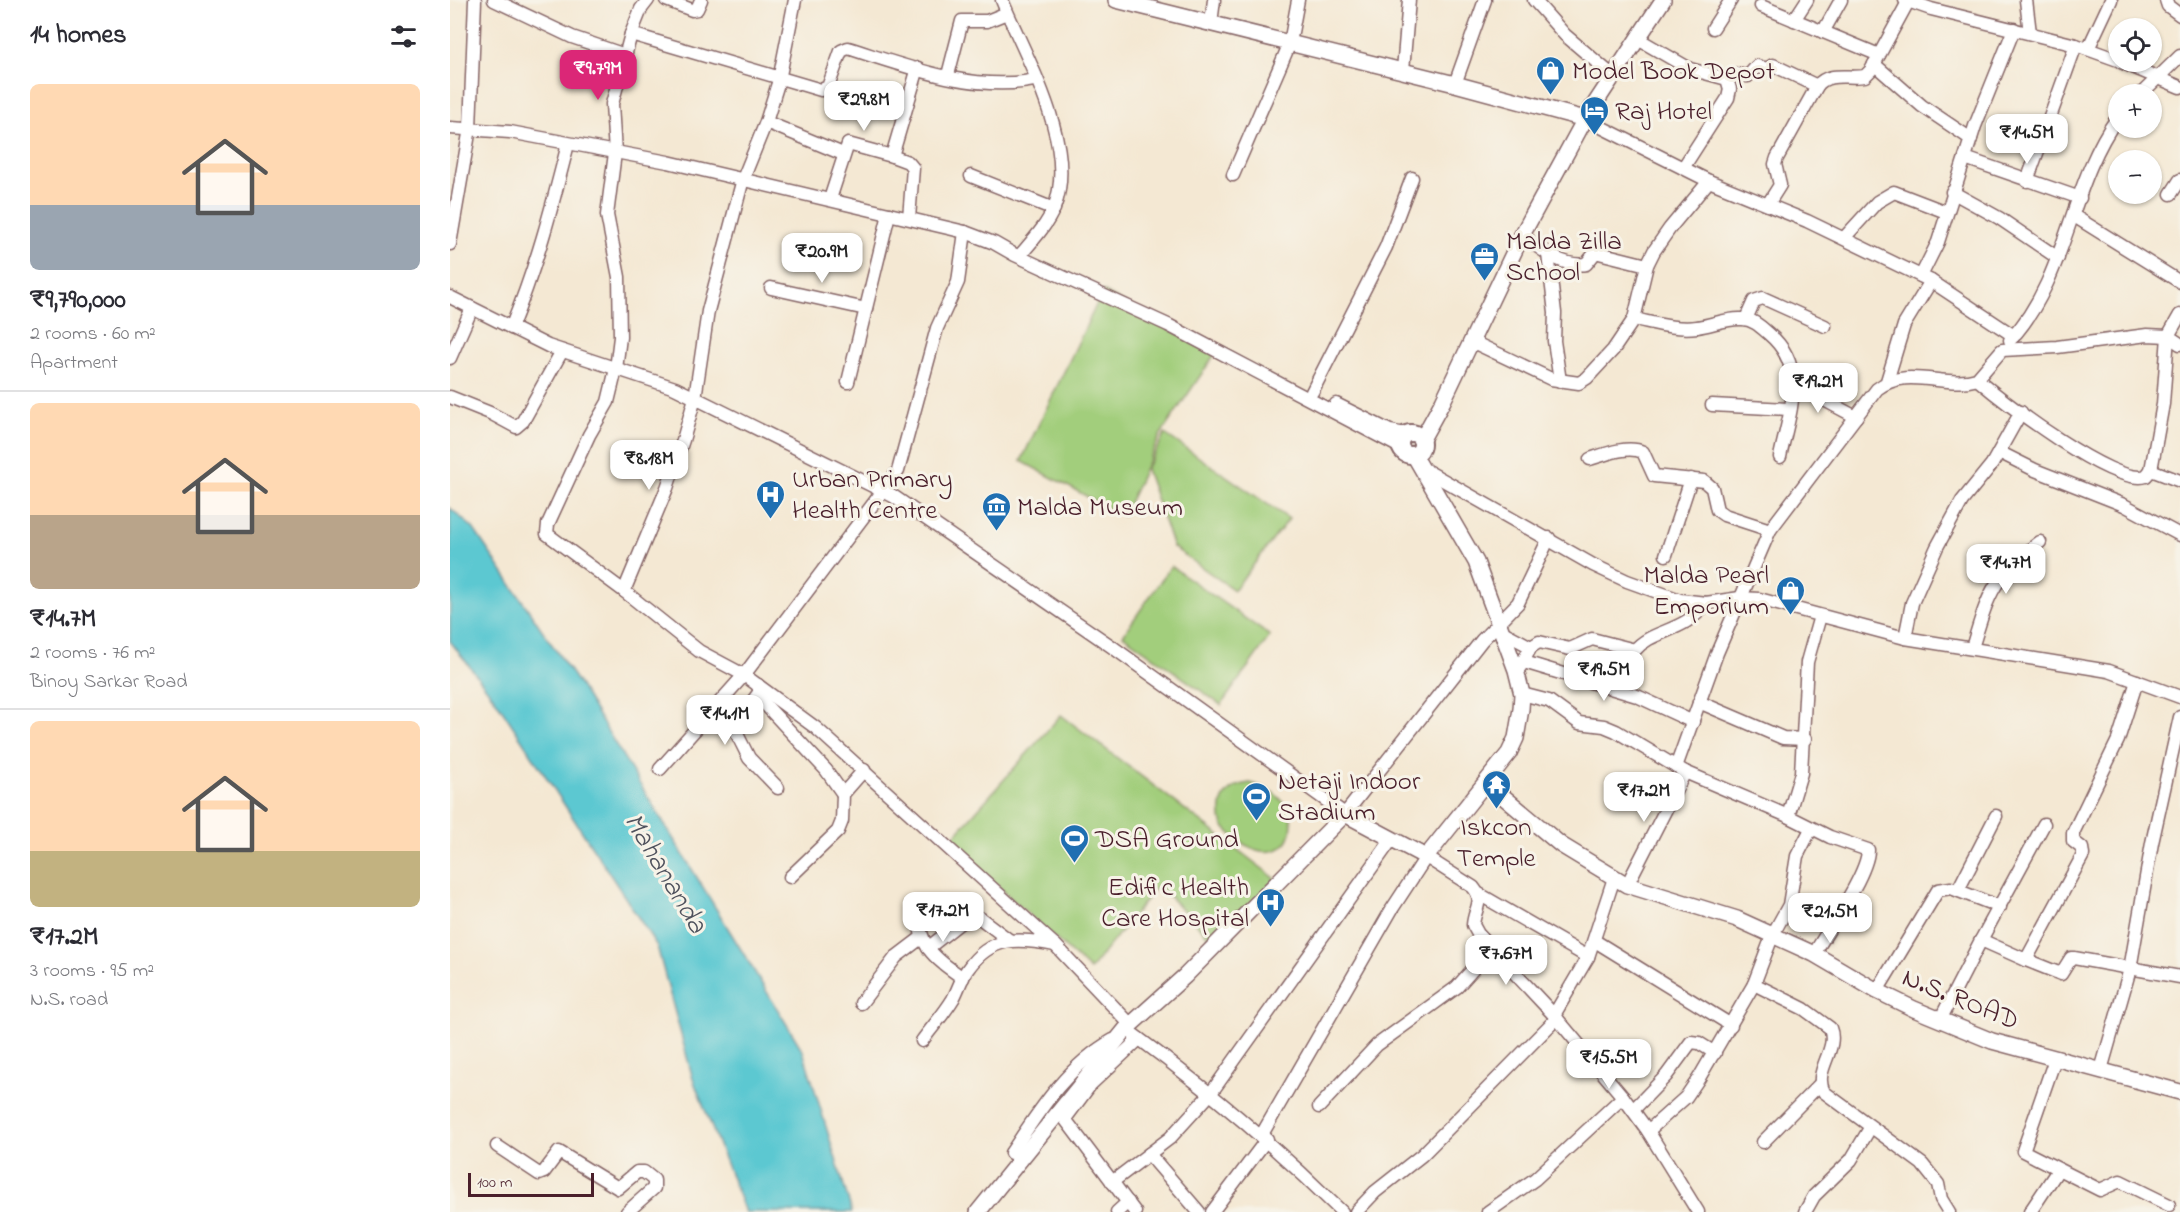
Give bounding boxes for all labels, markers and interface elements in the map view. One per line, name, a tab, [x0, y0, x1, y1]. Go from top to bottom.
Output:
text: 14 homes	[30, 17, 126, 55]
map controls	[2108, 18, 2162, 204]
button: locate	[2108, 18, 2162, 72]
icon: filters	[387, 20, 420, 53]
pin: ₹9.79M	[549, 50, 647, 101]
place label: Model Book Depot	[1572, 53, 1775, 92]
shop icon: Model Book Depot	[1535, 54, 1567, 96]
text: ₹9.79M	[574, 55, 622, 84]
pin: ₹29.8M	[815, 81, 913, 132]
button: +	[2108, 84, 2162, 138]
text: ₹29.8M	[838, 86, 890, 115]
place label: Raj Hotel	[1615, 93, 1712, 132]
hotel icon: Raj Hotel	[1578, 94, 1610, 136]
pin: ₹14.5M	[1978, 114, 2076, 165]
text: ₹14.5M	[2000, 119, 2054, 148]
icon: home	[171, 123, 279, 231]
button: −	[2108, 150, 2162, 204]
place label: Malda Zilla School	[1506, 223, 1622, 293]
pin: ₹20.9M	[773, 233, 871, 284]
text: ₹20.9M	[796, 238, 848, 267]
office icon: Malda Zilla School	[1469, 240, 1501, 282]
text: ₹9,790,000	[30, 282, 126, 320]
text: 2 rooms · 60 m²	[30, 320, 156, 349]
text: Apartment	[30, 349, 118, 378]
pin: ₹19.2M	[1769, 363, 1867, 414]
text: ₹19.2M	[1793, 368, 1843, 397]
pin: ₹8.18M	[600, 440, 698, 491]
icon: home	[171, 442, 279, 550]
text: ₹8.18M	[624, 445, 674, 474]
place label: Urban Primary Health Centre	[792, 461, 953, 531]
hospital icon: Urban Primary Health Centre	[755, 478, 787, 520]
place label: Malda Museum	[1017, 489, 1183, 528]
museum icon: Malda Museum	[980, 490, 1012, 532]
pin: ₹14.7M	[1957, 544, 2055, 595]
text: ₹14.7M	[1980, 549, 2032, 578]
place label: Malda Pearl Emporium	[1643, 557, 1769, 627]
shop icon: Malda Pearl Emporium	[1774, 574, 1806, 616]
text: ₹14.7M	[30, 601, 96, 639]
text: 2 rooms · 76 m²	[30, 639, 155, 668]
pin: ₹19.5M	[1555, 651, 1653, 702]
text: ₹19.5M	[1578, 656, 1630, 685]
text: Binoy Sarkar Road	[30, 668, 188, 697]
pin: ₹14.1M	[676, 695, 774, 746]
text: ₹14.1M	[700, 700, 750, 729]
icon: home	[171, 760, 279, 868]
place label: Netaji Indoor Stadium	[1278, 763, 1421, 833]
temple icon: Iskcon Temple	[1480, 768, 1512, 810]
pin: ₹17.2M	[1595, 772, 1693, 823]
text: ₹17.2M	[1618, 777, 1670, 806]
sports icon: Netaji Indoor Stadium	[1241, 780, 1273, 822]
water label: Mahananda	[612, 806, 717, 943]
place label: Iskcon Temple	[1456, 809, 1536, 879]
place label: DSA Ground	[1094, 821, 1239, 860]
sports icon: DSA Ground	[1058, 822, 1090, 864]
place label: Edific Health Care Hospital	[1101, 869, 1249, 939]
hospital icon: Edific Health Care Hospital	[1254, 886, 1286, 928]
pin: ₹17.2M	[894, 892, 992, 943]
pin: ₹21.5M	[1781, 893, 1879, 944]
text: ₹17.2M	[917, 897, 969, 926]
text: ₹21.5M	[1802, 898, 1858, 927]
text: ₹17.2M	[30, 919, 99, 957]
pin: ₹7.67M	[1457, 935, 1555, 986]
text: ₹7.67M	[1479, 940, 1533, 969]
text: 3 rooms · 95 m²	[30, 957, 154, 986]
street label: N.S. ROAD	[1896, 959, 2024, 1041]
text: N.S. road	[30, 986, 108, 1015]
pin: ₹15.5M	[1560, 1039, 1658, 1090]
text: ₹15.5M	[1580, 1044, 1638, 1073]
scale bar	[468, 1170, 594, 1198]
text: 100 m	[477, 1171, 512, 1195]

